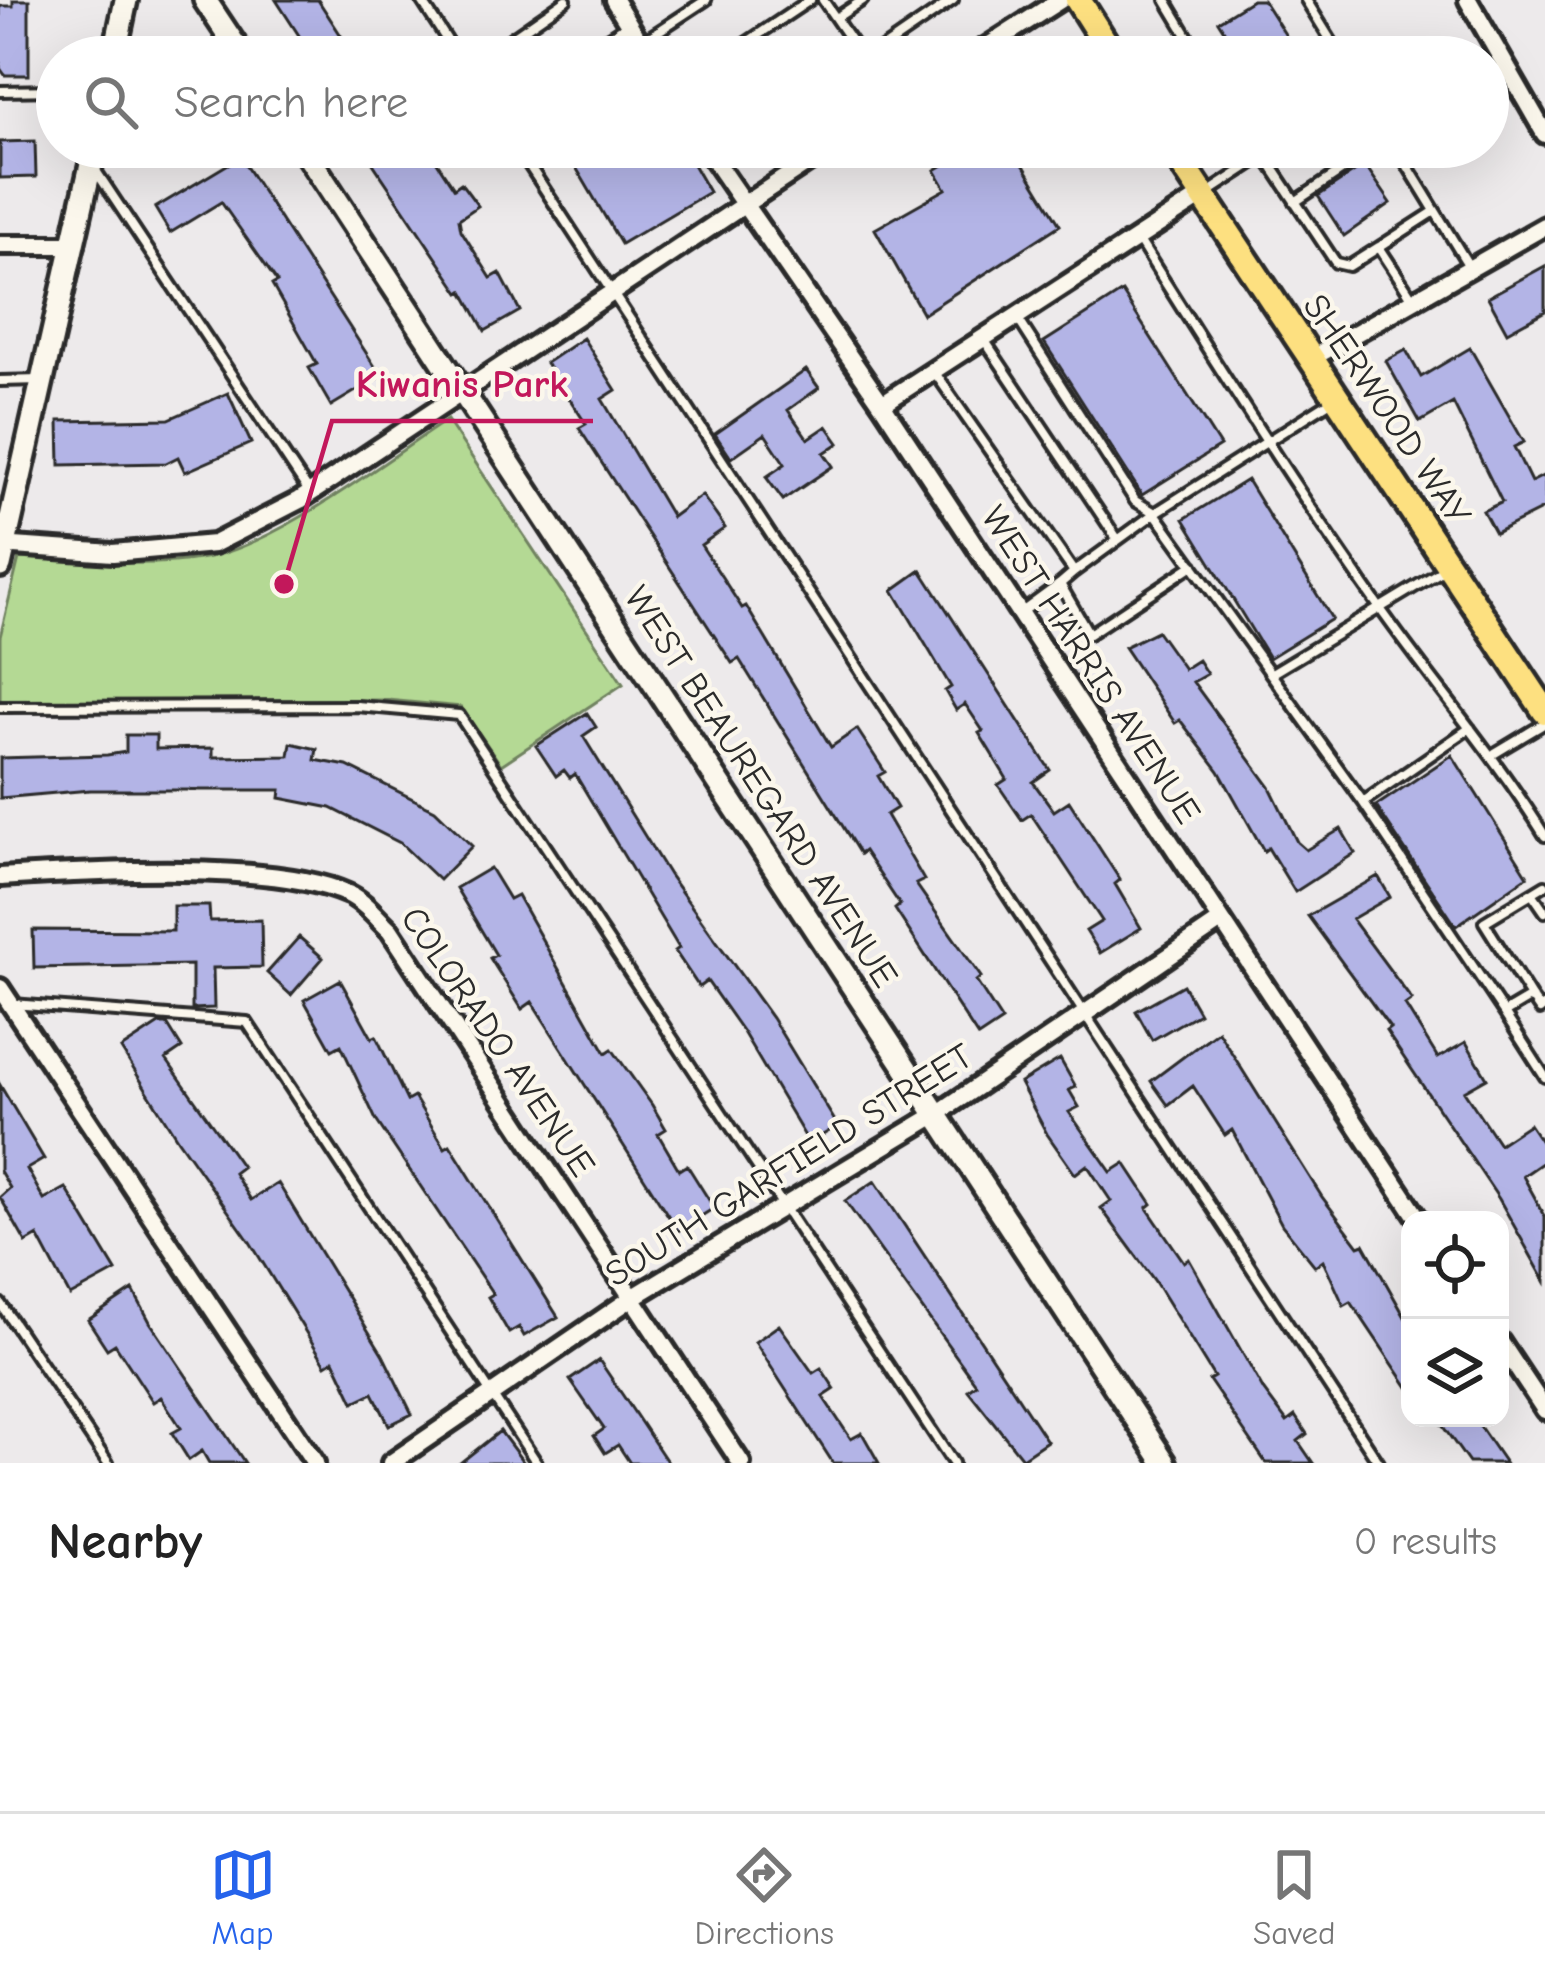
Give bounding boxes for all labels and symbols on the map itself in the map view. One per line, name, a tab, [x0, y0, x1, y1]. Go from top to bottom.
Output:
street label: SHERWOOD WAY	[1294, 287, 1479, 533]
callout: Kiwanis Park	[332, 346, 593, 421]
text: Kiwanis Park	[356, 362, 568, 407]
street label: WEST HARRIS AVENUE	[973, 498, 1209, 831]
street label: WEST BEAUREGARD AVENUE	[616, 579, 906, 995]
street label: COLORADO AVENUE	[392, 899, 603, 1184]
street label: SOUTH GARFIELD STREET	[598, 1035, 980, 1295]

